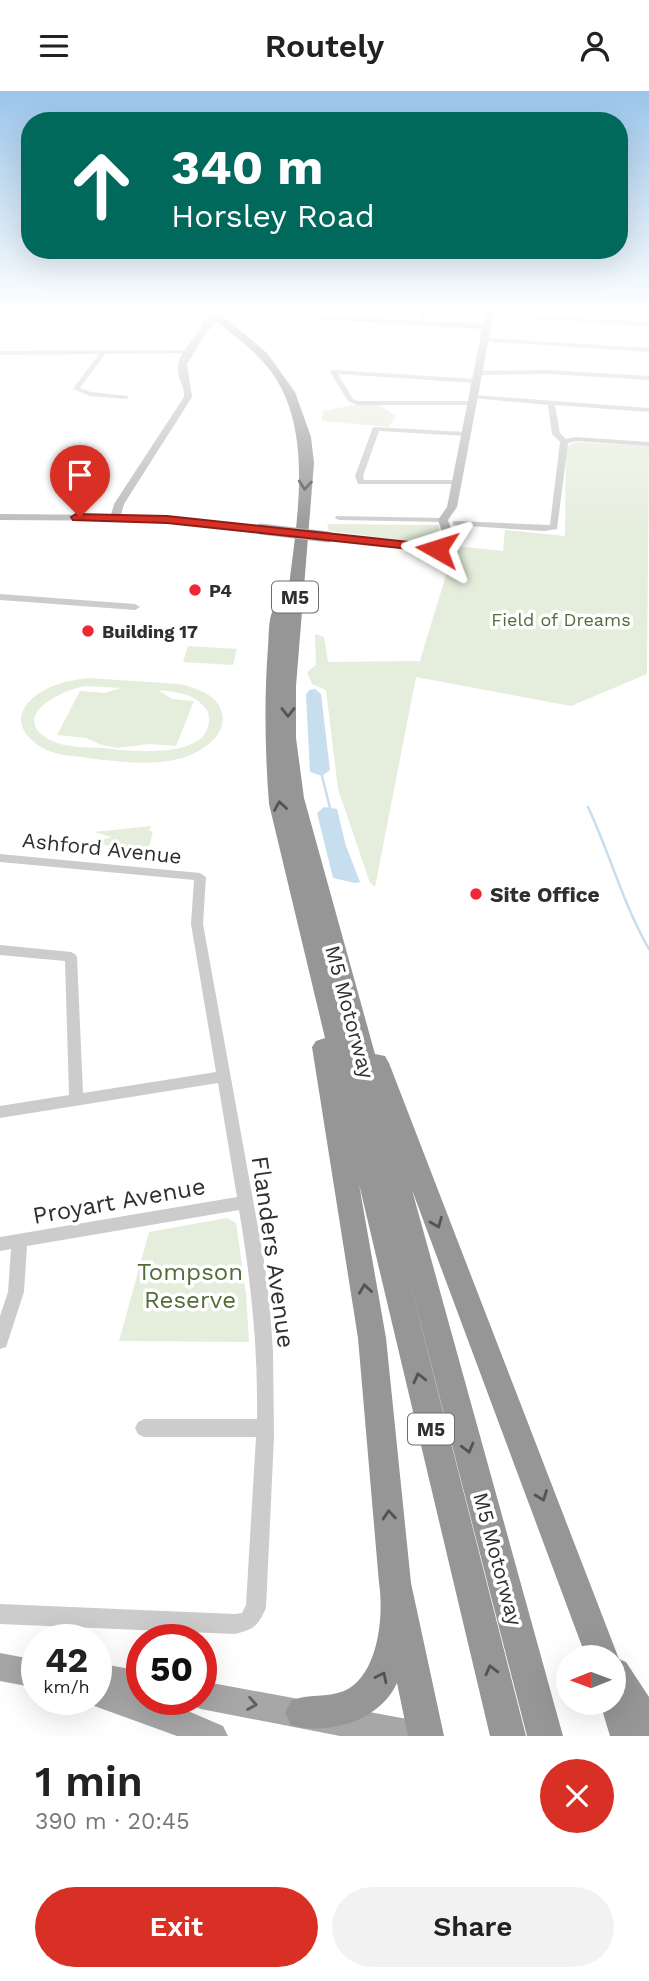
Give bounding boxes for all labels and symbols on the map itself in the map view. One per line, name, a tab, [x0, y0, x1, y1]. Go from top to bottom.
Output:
pin	[50, 445, 110, 517]
one-way arrow	[298, 480, 313, 491]
position arrow	[400, 512, 474, 586]
place label: P4	[209, 580, 232, 601]
marker: P4	[187, 582, 203, 598]
road number: M5	[272, 582, 318, 613]
park label: Field of Dreams	[491, 609, 631, 630]
place label: Building 17	[102, 621, 198, 642]
marker: Building 17	[80, 623, 96, 639]
one-way arrow	[280, 706, 295, 717]
one-way arrow	[273, 800, 288, 812]
street label: Ashford Avenue	[21, 827, 183, 869]
place label: Site Office	[490, 882, 600, 907]
marker: Site Office	[468, 886, 484, 902]
street label: M5 Motorway	[320, 943, 380, 1082]
street label: Flanders Avenue	[246, 1154, 300, 1350]
street label: Proyart Avenue	[30, 1172, 208, 1230]
one-way arrow	[429, 1217, 443, 1229]
park label: Tompson Reserve	[137, 1258, 243, 1314]
one-way arrow	[358, 1283, 373, 1295]
one-way arrow	[413, 1372, 427, 1384]
road number: M5	[408, 1413, 454, 1445]
one-way arrow	[460, 1442, 474, 1454]
one-way arrow	[534, 1489, 548, 1501]
street label: M5 Motorway	[468, 1490, 528, 1629]
one-way arrow	[382, 1509, 397, 1521]
speed limit sign: 50	[126, 1624, 217, 1715]
north arrow	[556, 1645, 626, 1715]
one-way arrow	[485, 1664, 499, 1676]
one-way arrow	[373, 1672, 387, 1684]
one-way arrow	[246, 1696, 258, 1711]

